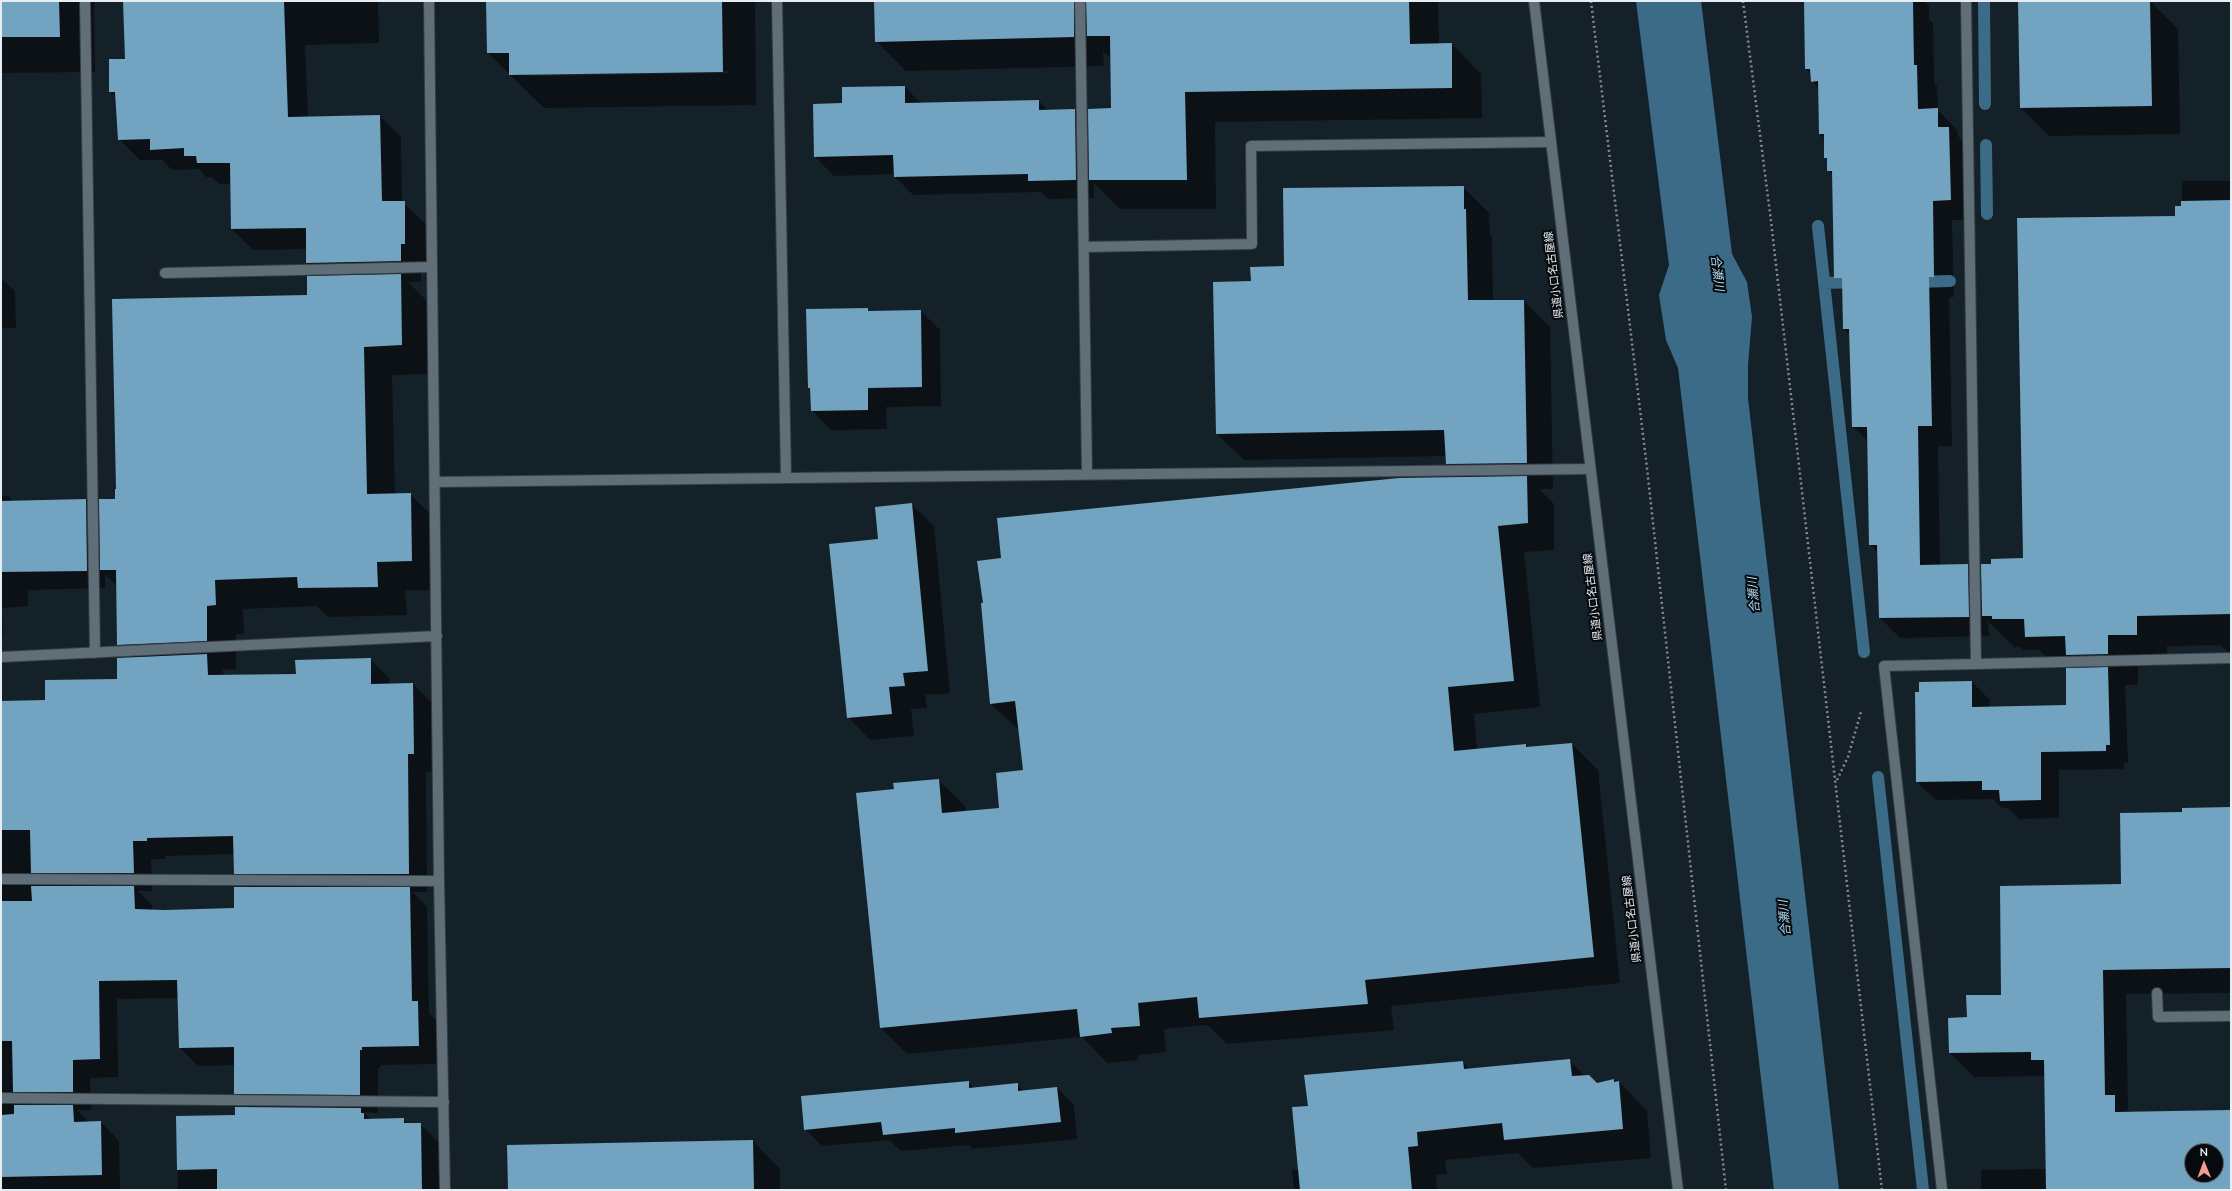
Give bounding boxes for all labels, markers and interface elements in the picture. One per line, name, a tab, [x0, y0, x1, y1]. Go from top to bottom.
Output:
street label: 県道小口名古屋線	[1542, 231, 1566, 319]
water label: 合瀬川	[1708, 254, 1726, 292]
street label: 県道小口名古屋線	[1581, 553, 1605, 641]
water label: 合瀬川	[1745, 576, 1763, 614]
street label: 県道小口名古屋線	[1620, 875, 1644, 963]
water label: 合瀬川	[1776, 899, 1794, 937]
north arrow	[2184, 1143, 2224, 1183]
text: N	[2200, 1145, 2208, 1159]

